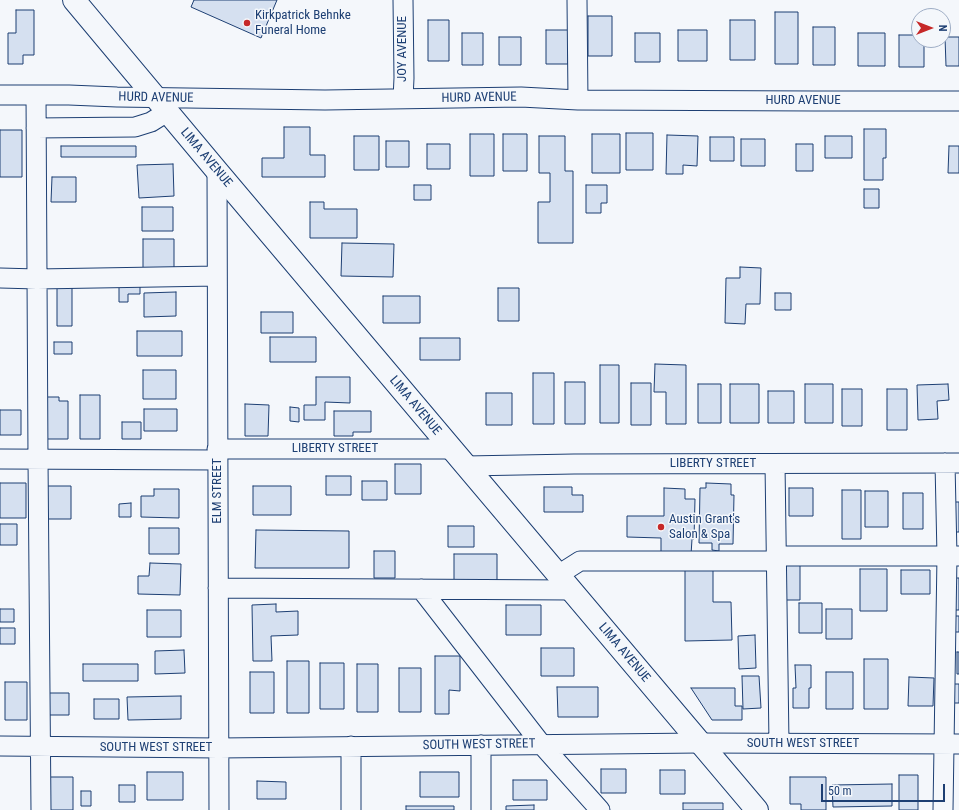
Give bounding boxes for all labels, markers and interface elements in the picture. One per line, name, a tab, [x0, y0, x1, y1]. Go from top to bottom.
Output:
place label: Kirkpatrick Behnke Funeral Home	[255, 8, 351, 39]
north arrow	[911, 8, 951, 48]
street label: JOY AVENUE	[395, 16, 411, 82]
marker: Kirkpatrick Behnke Funeral Home	[242, 18, 252, 28]
text: N	[936, 25, 949, 31]
street label: HURD AVENUE	[118, 90, 194, 106]
street label: HURD AVENUE	[441, 90, 517, 106]
street label: HURD AVENUE	[765, 93, 841, 109]
street label: LIMA AVENUE	[177, 125, 235, 191]
street label: LIMA AVENUE	[386, 373, 444, 439]
street label: LIBERTY STREET	[292, 441, 378, 457]
street label: LIBERTY STREET	[670, 456, 756, 472]
street label: ELM STREET	[210, 458, 226, 524]
place label: Austin Grant's Salon & Spa	[669, 512, 740, 543]
marker: Austin Grant's Salon & Spa	[656, 522, 666, 532]
street label: LIMA AVENUE	[595, 620, 653, 686]
street label: SOUTH WEST STREET	[422, 736, 536, 754]
street label: SOUTH WEST STREET	[747, 736, 859, 752]
street label: SOUTH WEST STREET	[100, 740, 212, 756]
scale bar	[823, 776, 947, 802]
text: 50 m	[828, 784, 852, 798]

